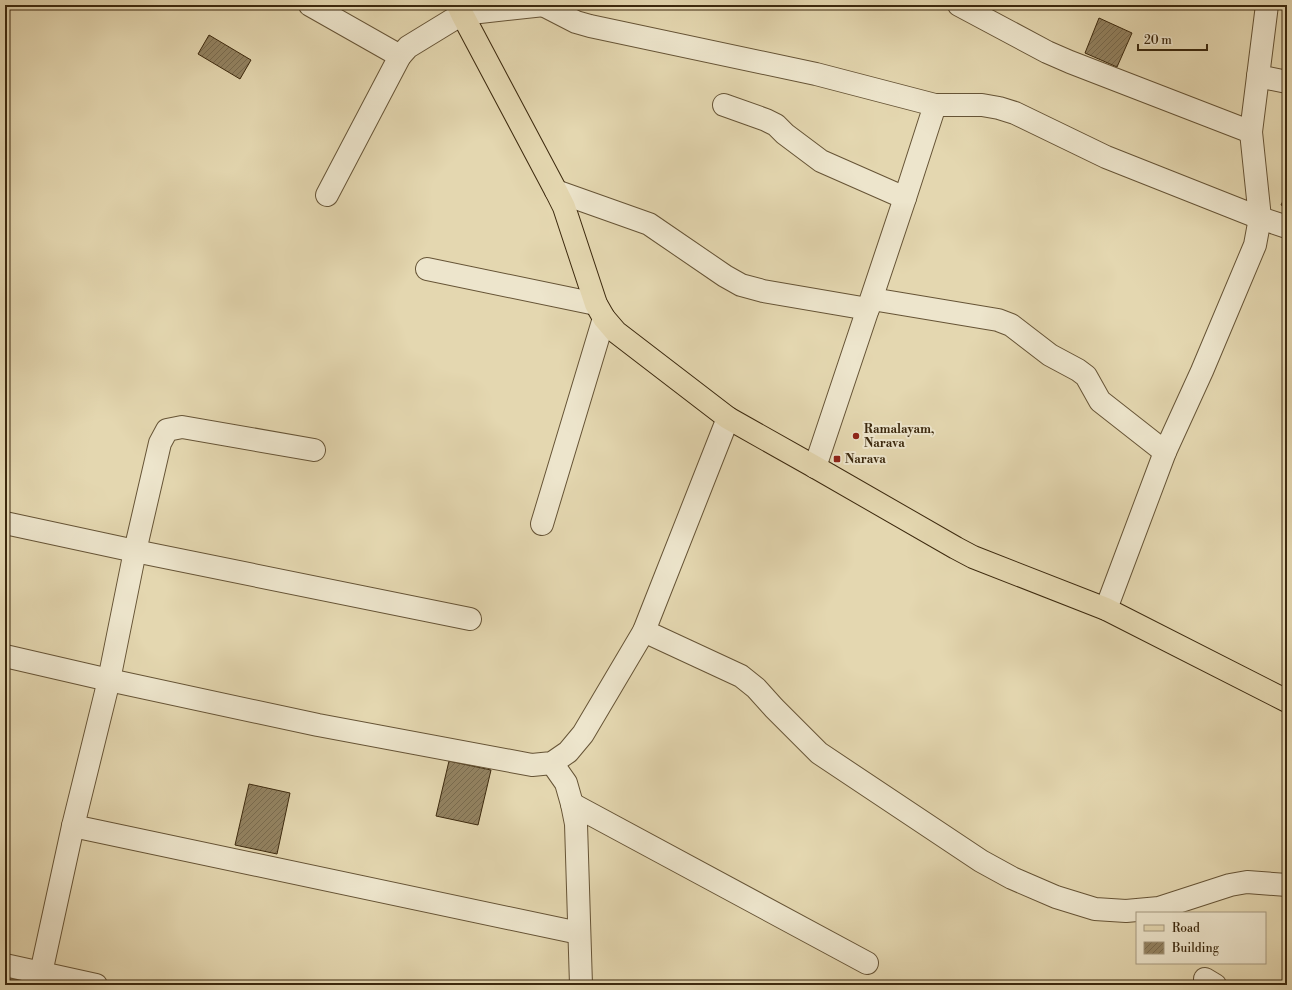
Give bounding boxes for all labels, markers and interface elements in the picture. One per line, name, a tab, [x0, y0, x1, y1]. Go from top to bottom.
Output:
scale bar	[1138, 26, 1207, 52]
text: 20 m	[1144, 33, 1172, 48]
place label: Ramalayam, Narava	[864, 422, 935, 451]
marker: Ramalayam, Narava	[851, 431, 861, 441]
place label: Narava	[845, 452, 886, 467]
marker: Narava	[832, 454, 842, 464]
legend	[1136, 912, 1266, 964]
text: Road	[1172, 921, 1200, 936]
text: Building	[1171, 941, 1220, 956]

